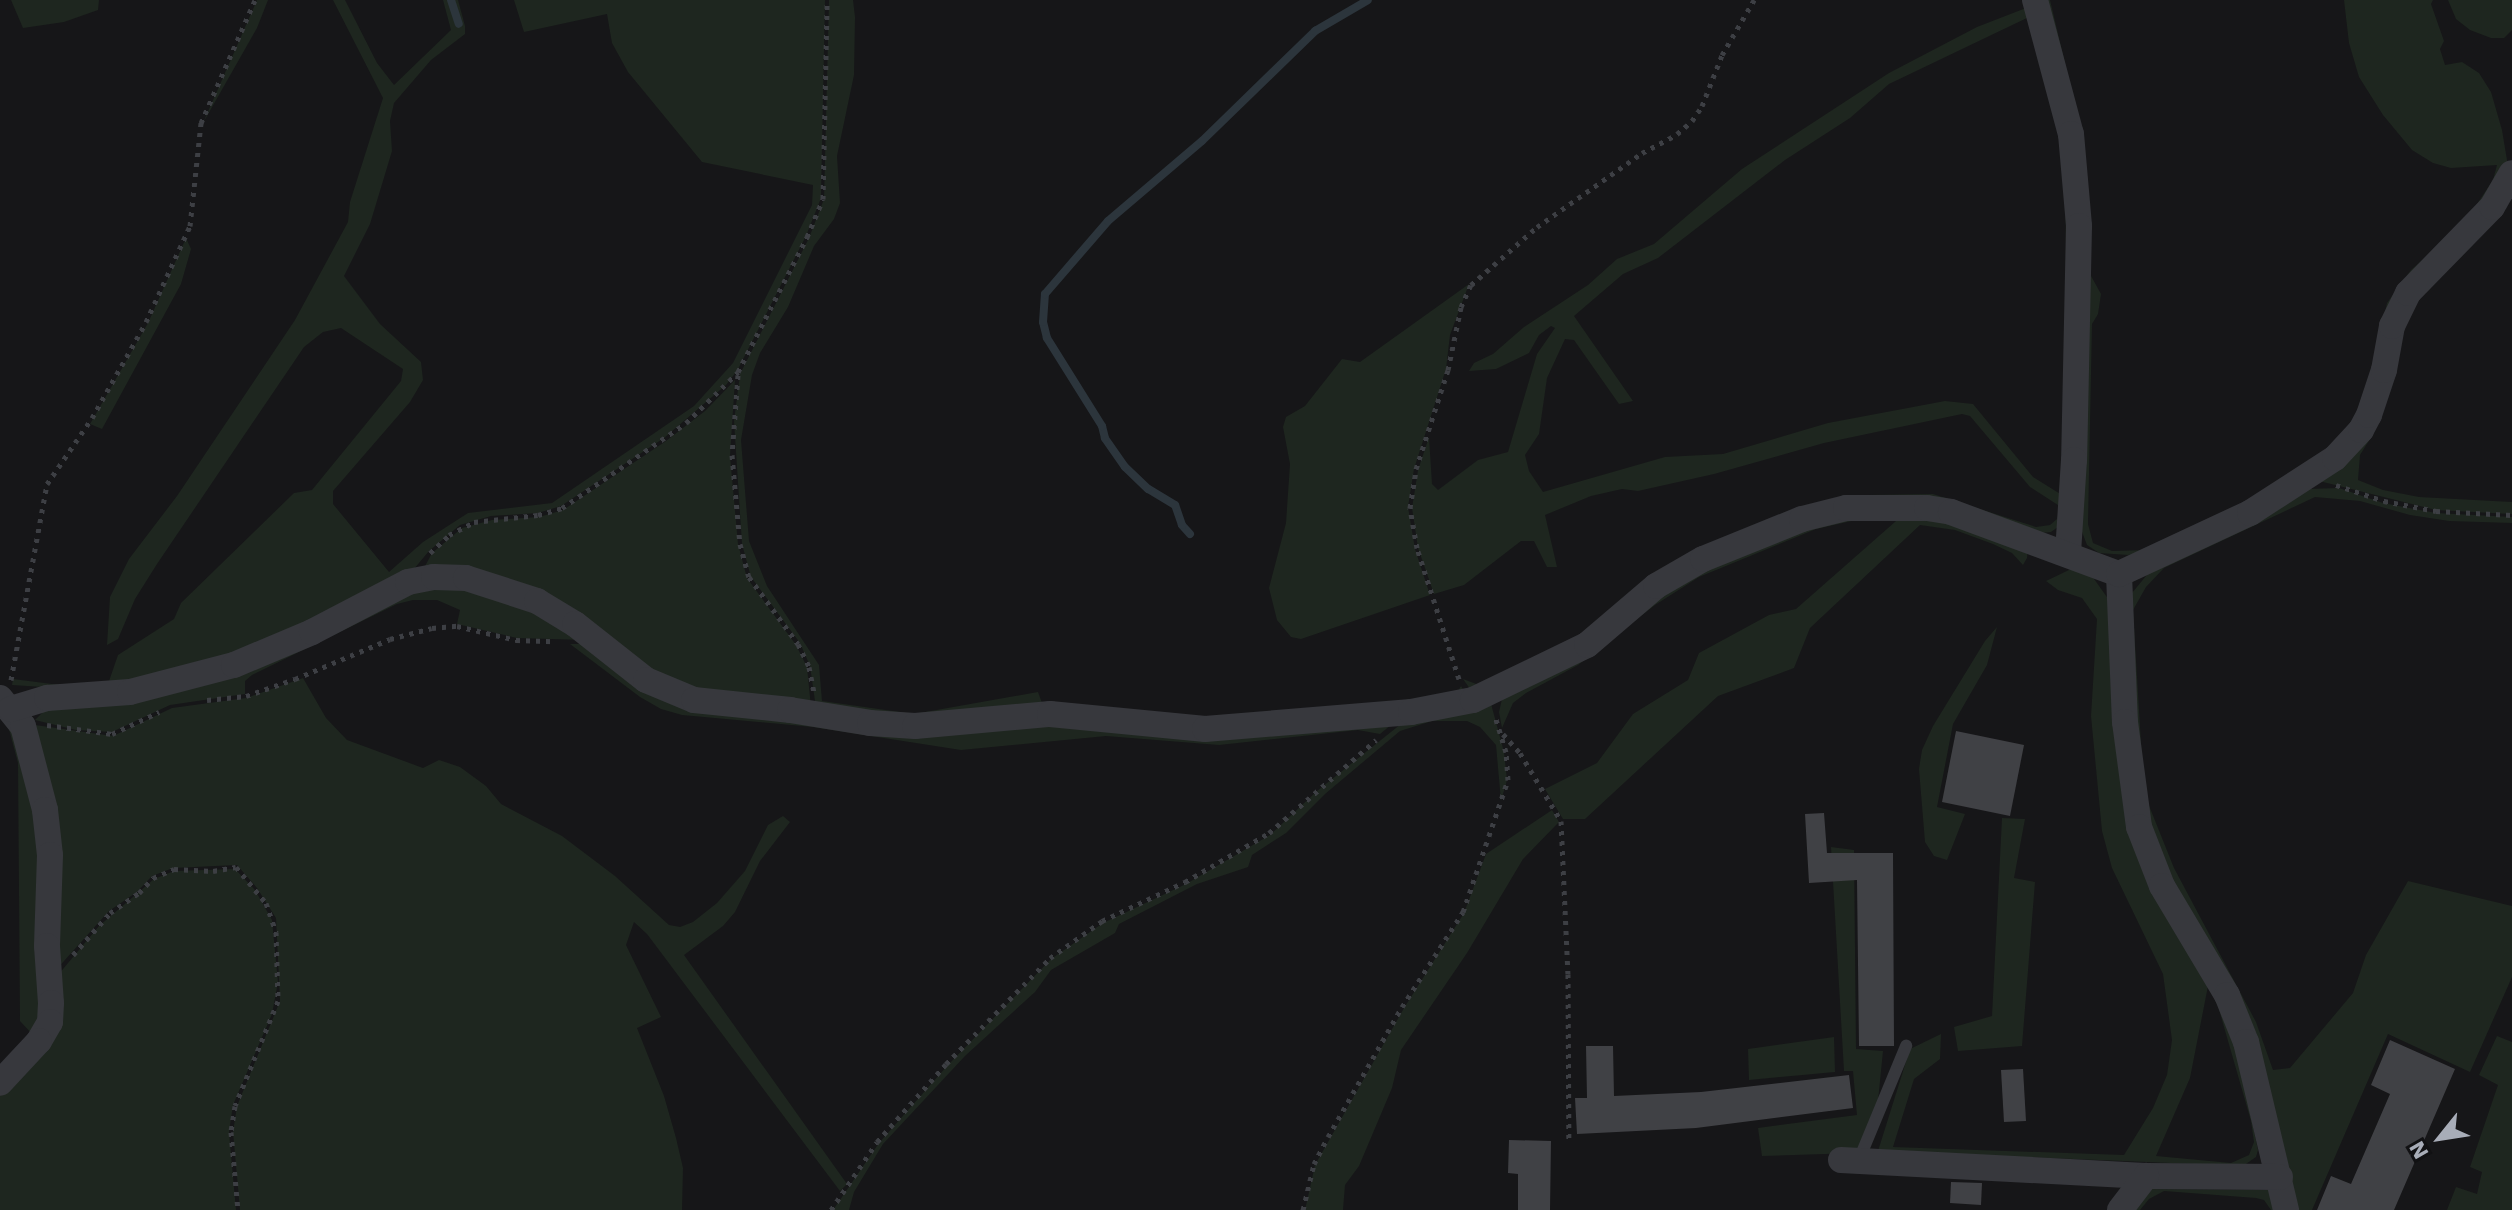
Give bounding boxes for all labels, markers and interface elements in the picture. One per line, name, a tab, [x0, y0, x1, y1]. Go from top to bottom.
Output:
north arrow	[2400, 1098, 2480, 1178]
text: N	[2404, 1137, 2434, 1164]

